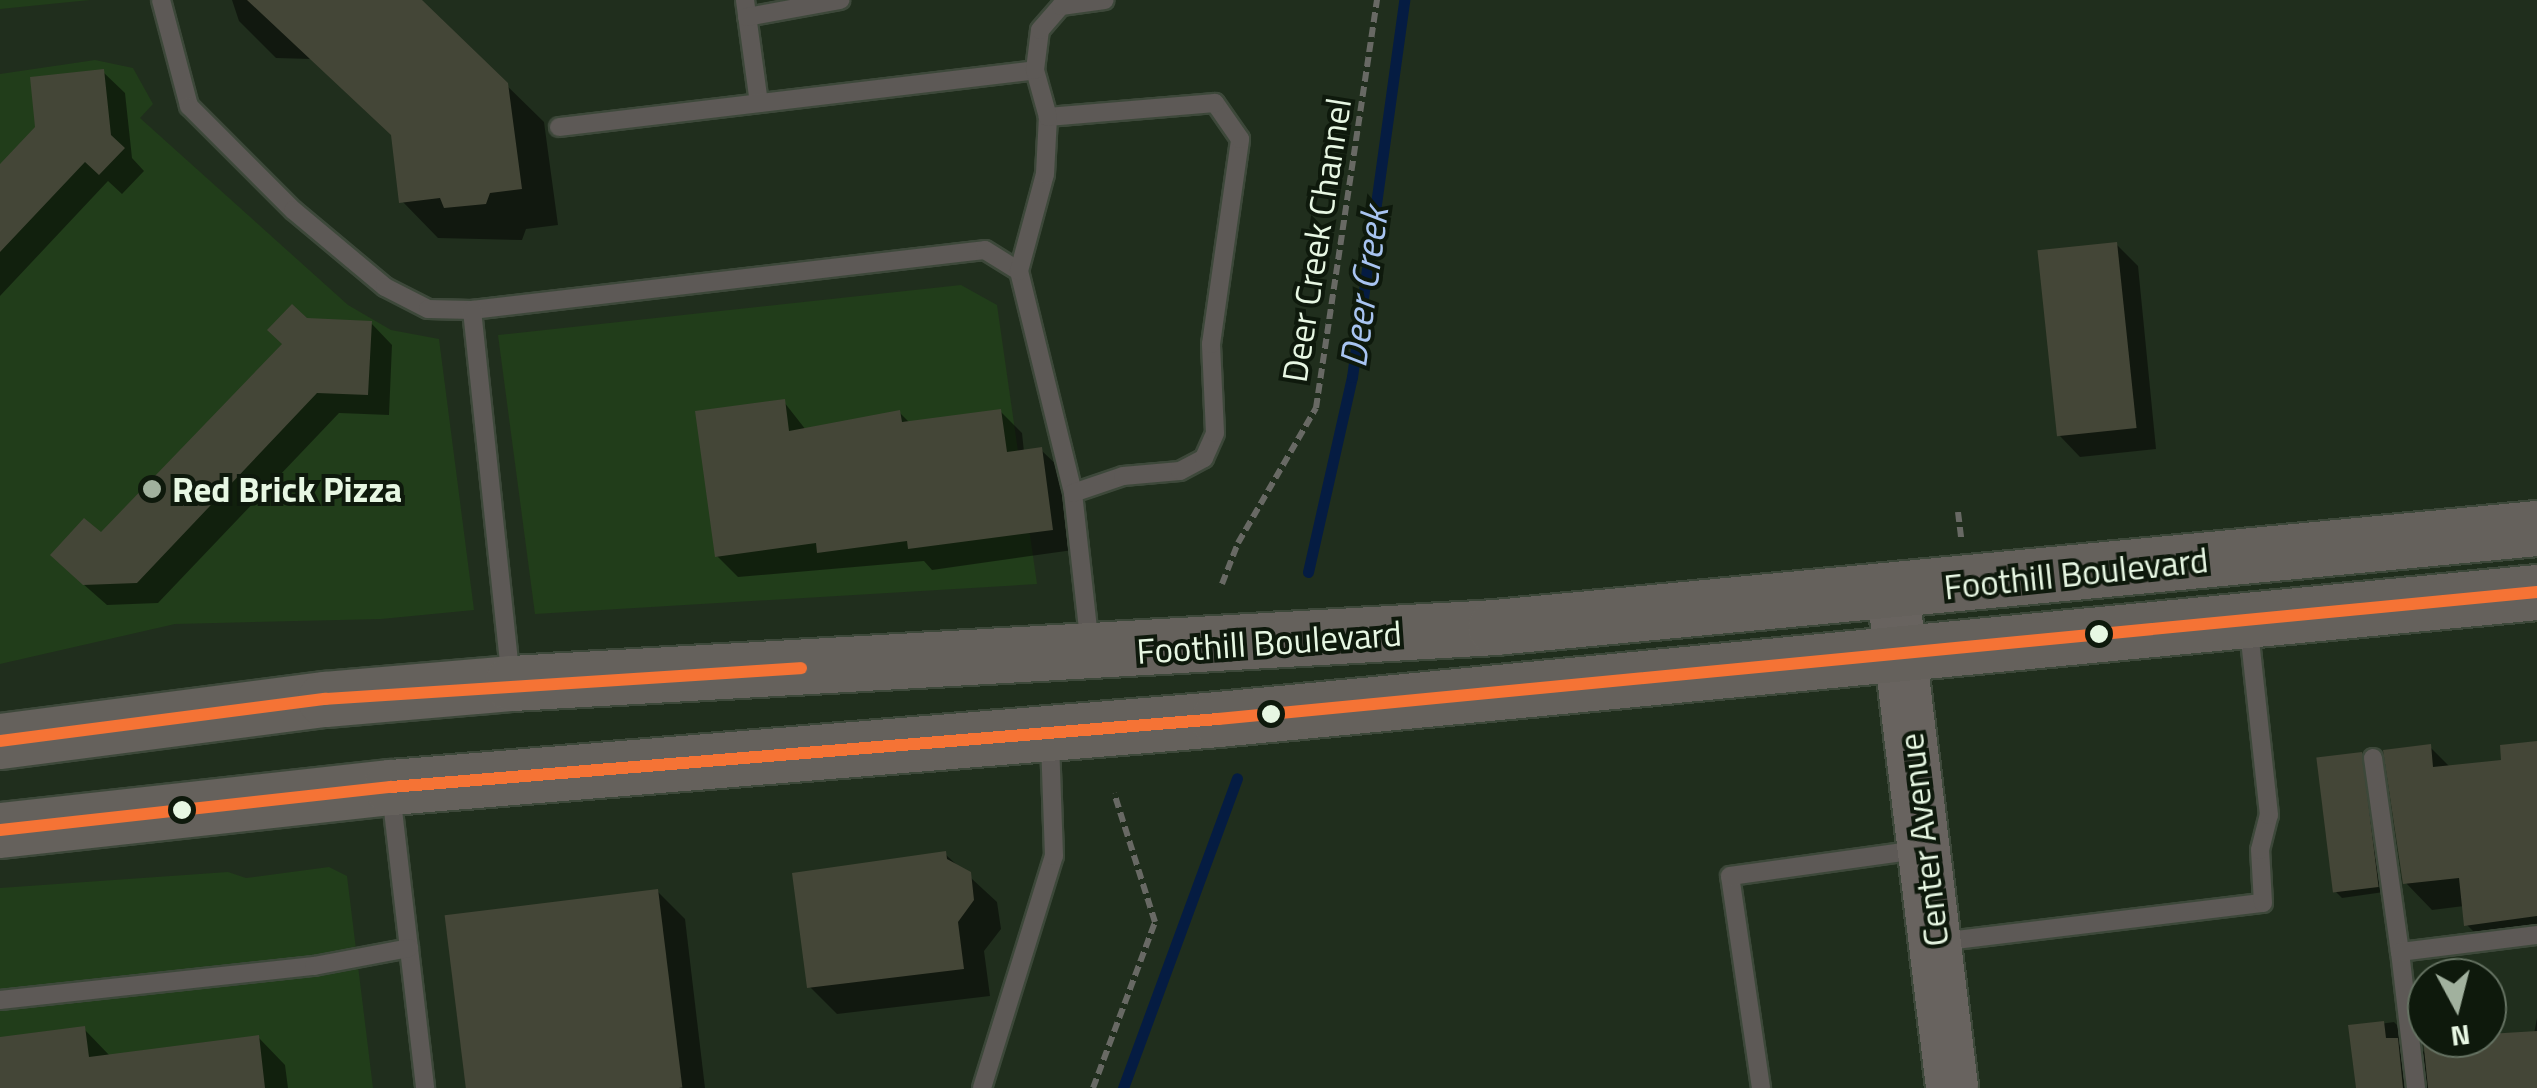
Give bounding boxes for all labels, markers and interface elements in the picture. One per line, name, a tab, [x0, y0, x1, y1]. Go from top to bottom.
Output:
street label: Deer Creek Channel	[1273, 95, 1359, 385]
water label: Deer Creek	[1330, 204, 1398, 370]
place label: Red Brick Pizza	[172, 468, 402, 510]
marker: Red Brick Pizza	[141, 478, 163, 500]
street label: Foothill Boulevard	[1942, 538, 2210, 608]
street label: Foothill Boulevard	[1135, 612, 1403, 672]
unlabelled marker	[2089, 624, 2109, 644]
unlabelled marker	[1261, 704, 1281, 724]
street label: Center Avenue	[1889, 731, 1957, 949]
unlabelled marker	[172, 800, 192, 820]
north arrow	[2407, 958, 2507, 1058]
text: N	[2448, 1014, 2473, 1059]

